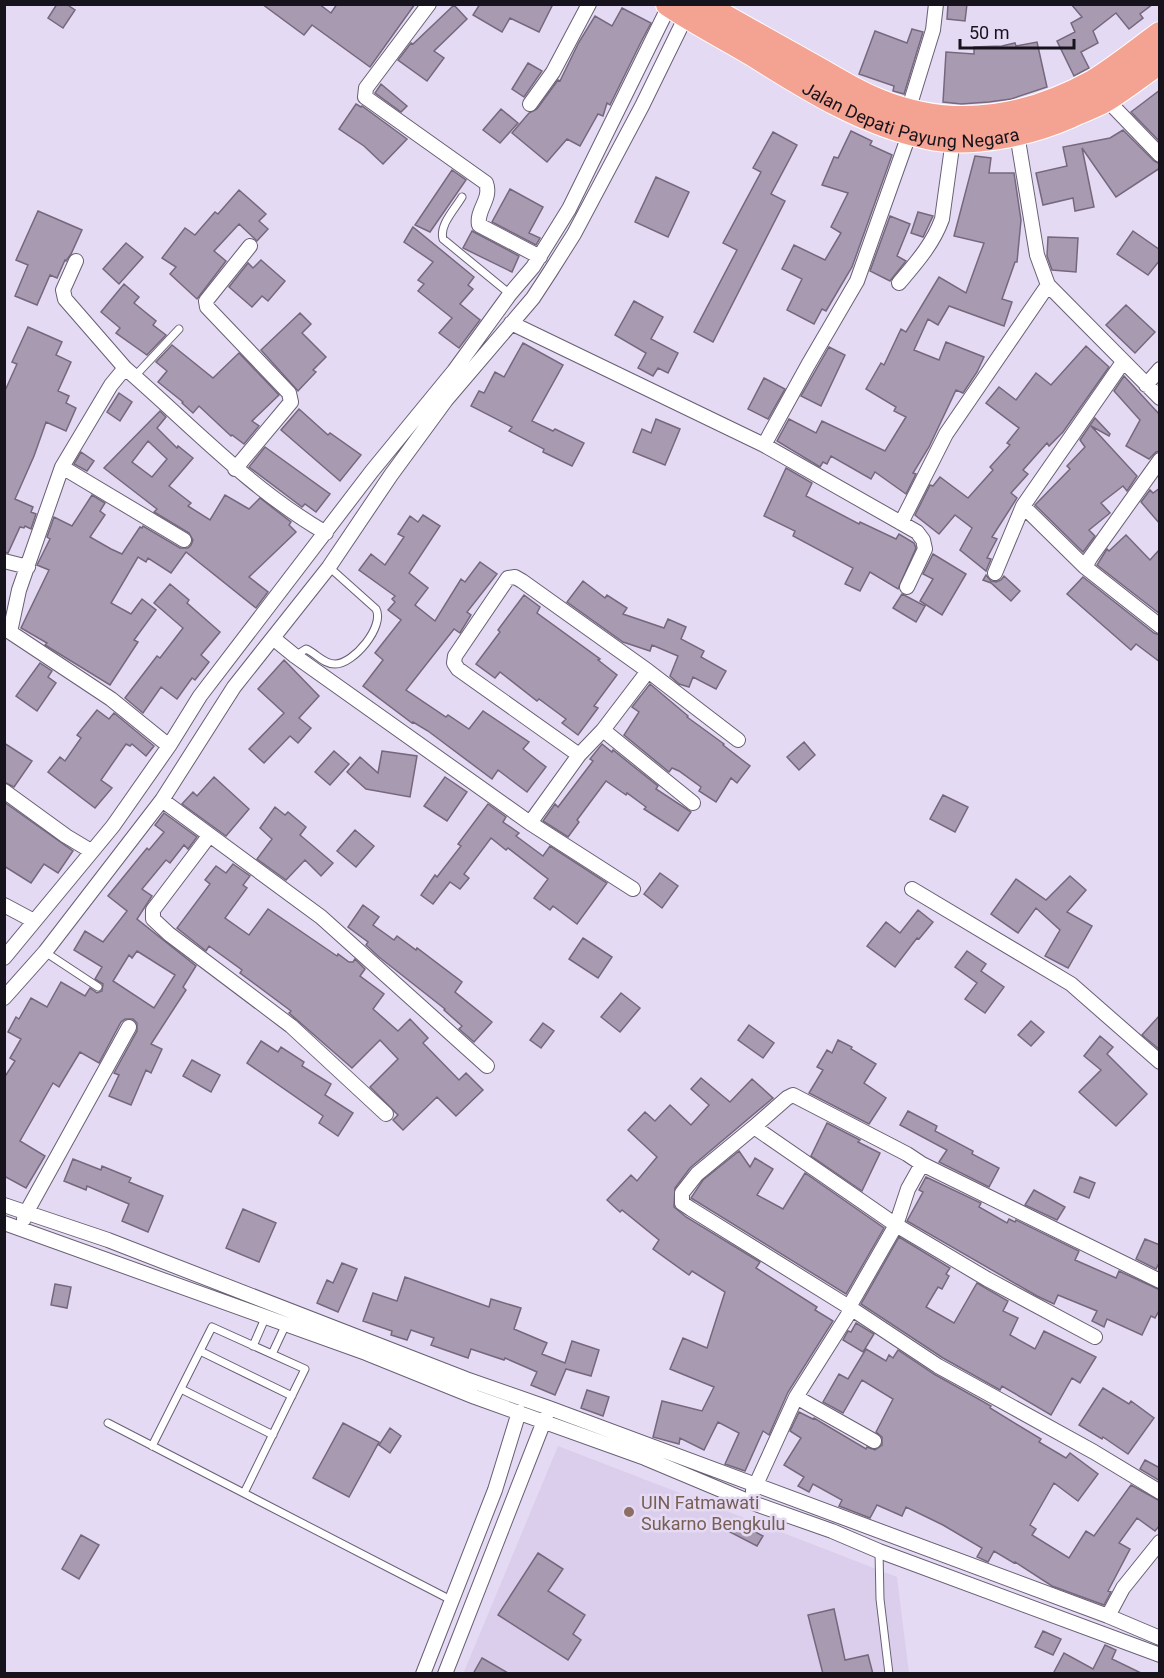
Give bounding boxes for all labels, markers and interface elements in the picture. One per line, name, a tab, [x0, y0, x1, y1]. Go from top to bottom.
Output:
scale bar	[960, 12, 1074, 50]
text: 50 m	[969, 22, 1009, 43]
street label: Jalan Depati Payung Negara	[799, 77, 1021, 151]
place label: UIN Fatmawati Sukarno Bengkulu	[641, 1492, 785, 1534]
marker: UIN Fatmawati Sukarno Bengkulu	[622, 1505, 636, 1519]

